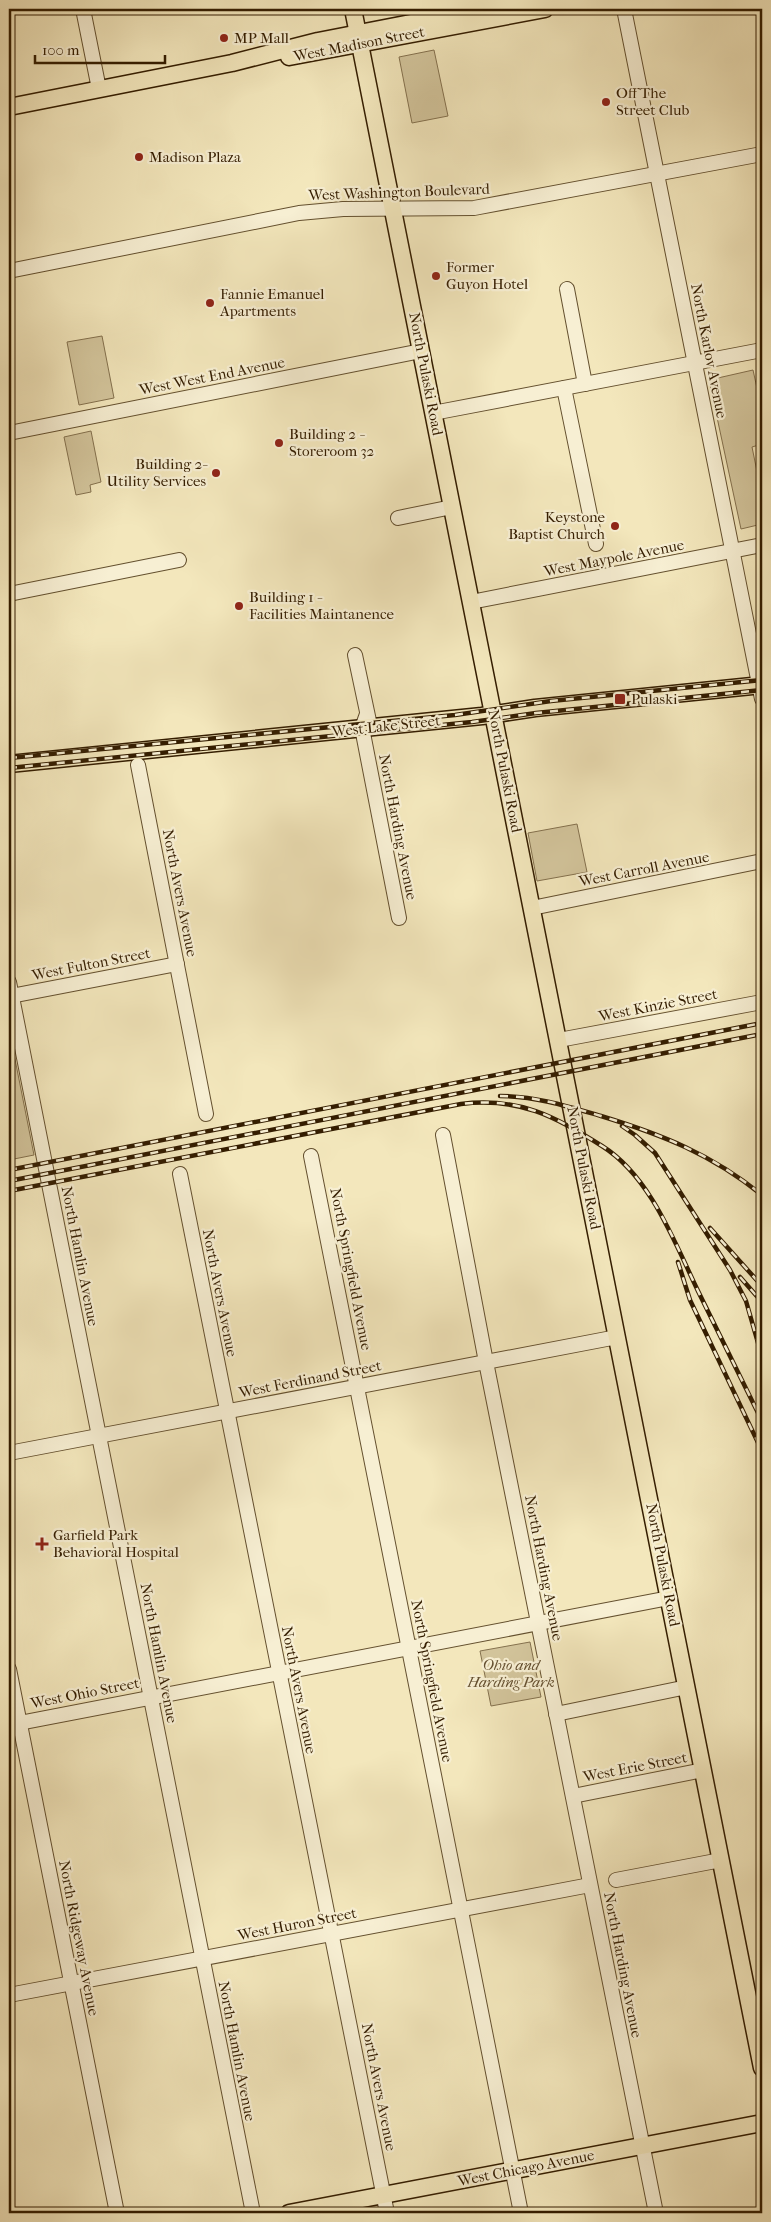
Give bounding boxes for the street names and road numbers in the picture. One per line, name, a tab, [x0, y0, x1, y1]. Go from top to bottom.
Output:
street label: West Madison Street	[291, 22, 427, 66]
street label: West Washington Boulevard	[307, 180, 491, 204]
street label: North Karlov Avenue	[687, 282, 731, 420]
street label: North Pulaski Road	[405, 311, 447, 438]
street label: West West End Avenue	[137, 353, 287, 399]
street label: West Maypole Avenue	[541, 535, 686, 581]
street label: North Pulaski Road	[484, 708, 526, 835]
street label: West Lake Street	[330, 711, 442, 741]
street label: North Harding Avenue	[375, 753, 421, 902]
street label: North Avers Avenue	[159, 828, 201, 959]
street label: West Carroll Avenue	[576, 847, 711, 891]
street label: West Fulton Street	[29, 944, 152, 984]
street label: West Kinzie Street	[596, 985, 719, 1026]
street label: North Pulaski Road	[563, 1105, 605, 1232]
street label: North Hamlin Avenue	[58, 1184, 103, 1328]
street label: North Springfield Avenue	[326, 1186, 376, 1352]
street label: North Avers Avenue	[199, 1228, 241, 1359]
street label: West Ferdinand Street	[236, 1356, 383, 1402]
street label: North Harding Avenue	[521, 1494, 567, 1643]
street label: North Pulaski Road	[642, 1502, 684, 1629]
street label: North Hamlin Avenue	[137, 1581, 182, 1725]
street label: North Springfield Avenue	[407, 1598, 457, 1764]
street label: North Avers Avenue	[278, 1625, 320, 1756]
street label: West Ohio Street	[28, 1674, 141, 1713]
street label: West Erie Street	[581, 1748, 689, 1786]
street label: North Ridgeway Avenue	[55, 1859, 103, 2018]
street label: North Harding Avenue	[600, 1891, 646, 2040]
street label: West Huron Street	[235, 1904, 359, 1945]
street label: North Hamlin Avenue	[215, 1979, 260, 2123]
street label: North Avers Avenue	[358, 2022, 400, 2153]
street label: West Chicago Avenue	[455, 2146, 596, 2190]

